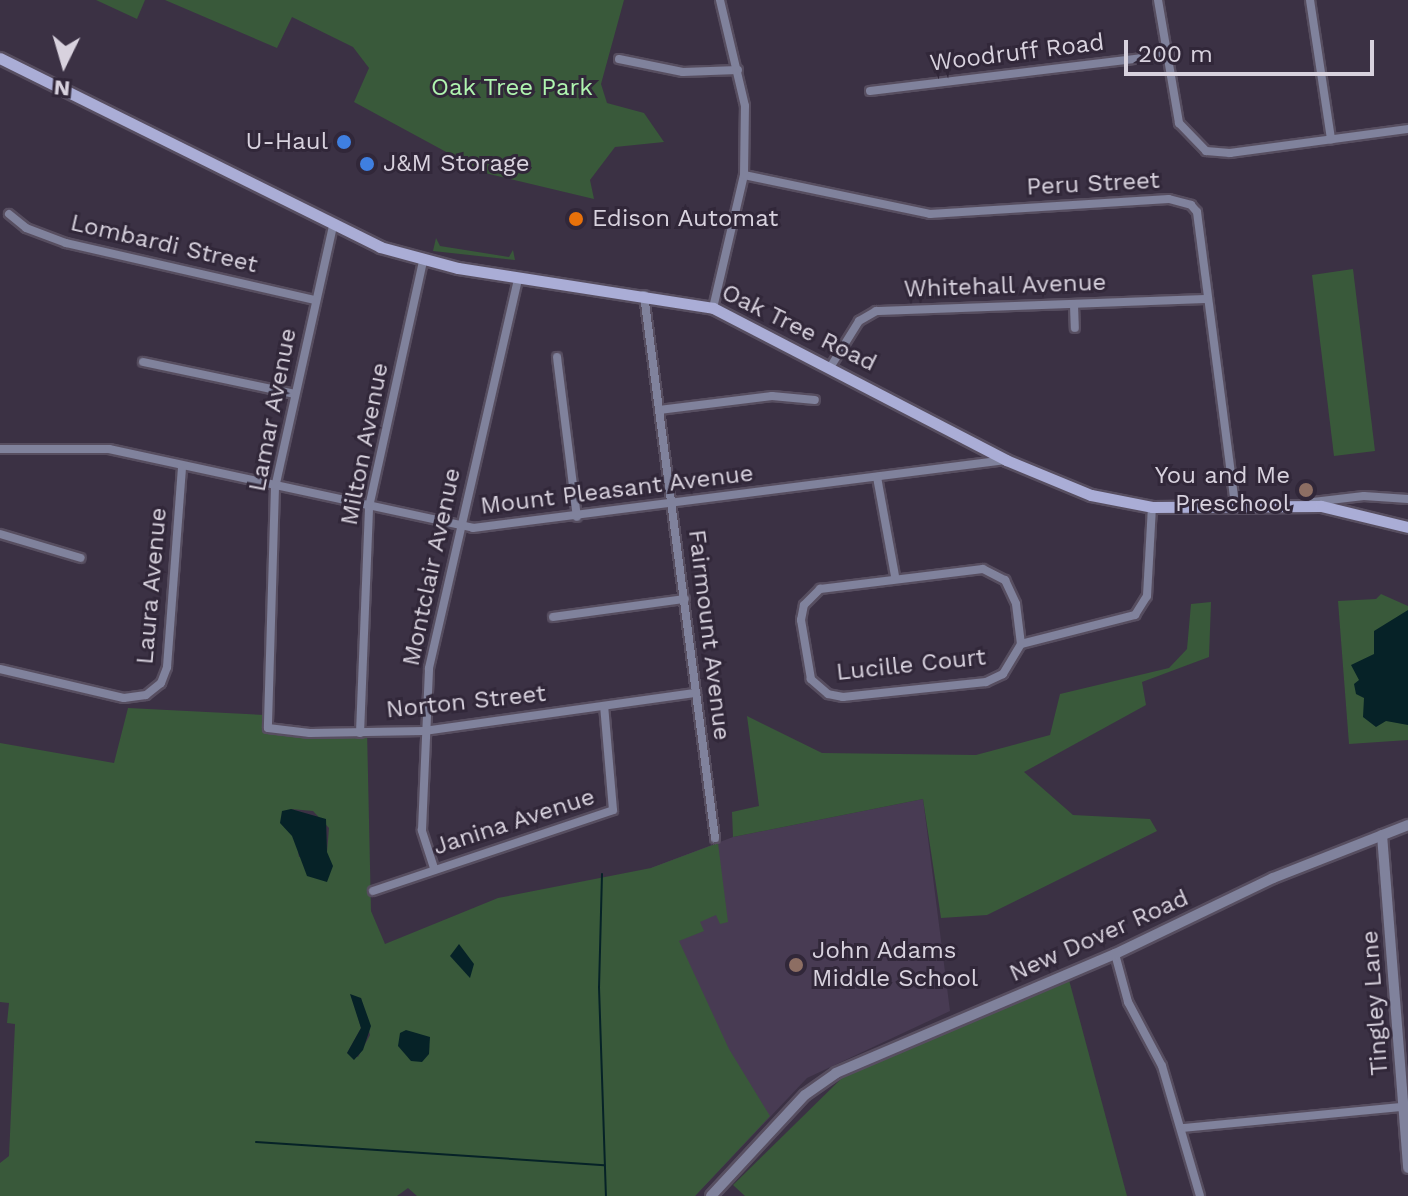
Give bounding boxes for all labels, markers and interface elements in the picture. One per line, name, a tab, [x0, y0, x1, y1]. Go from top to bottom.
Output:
north arrow	[24, 24, 104, 104]
scale bar	[1128, 24, 1378, 74]
street label: Woodruff Road	[928, 28, 1106, 78]
text: 200 m	[1138, 40, 1213, 68]
park label: Oak Tree Park	[430, 74, 594, 102]
text: N	[53, 75, 71, 102]
place label: U-Haul	[246, 128, 328, 156]
marker: U-Haul	[335, 133, 353, 151]
place label: J&M Storage	[383, 150, 530, 178]
marker: J&M Storage	[358, 155, 376, 173]
street label: Peru Street	[1026, 166, 1160, 202]
place label: Edison Automat	[592, 205, 779, 233]
street label: Lombardi Street	[68, 208, 260, 280]
marker: Edison Automat	[567, 210, 585, 228]
street label: Whitehall Avenue	[902, 268, 1108, 304]
street label: Oak Tree Road	[716, 278, 882, 378]
street label: Lamar Avenue	[243, 325, 303, 495]
street label: Milton Avenue	[335, 360, 395, 528]
street label: Mount Pleasant Avenue	[478, 459, 756, 521]
place label: You and Me Preschool	[1155, 462, 1290, 518]
street label: Montclair Avenue	[397, 465, 467, 669]
marker: You and Me Preschool	[1297, 481, 1315, 499]
street label: Laura Avenue	[131, 506, 173, 666]
street label: Fairmount Avenue	[682, 528, 736, 742]
street label: Lucille Court	[835, 643, 987, 687]
street label: Norton Street	[385, 679, 547, 725]
street label: Janina Avenue	[429, 782, 599, 862]
street label: New Dover Road	[1005, 883, 1193, 989]
street label: Tingley Lane	[1356, 929, 1394, 1077]
place label: John Adams Middle School	[812, 937, 978, 993]
marker: John Adams Middle School	[787, 956, 805, 974]

